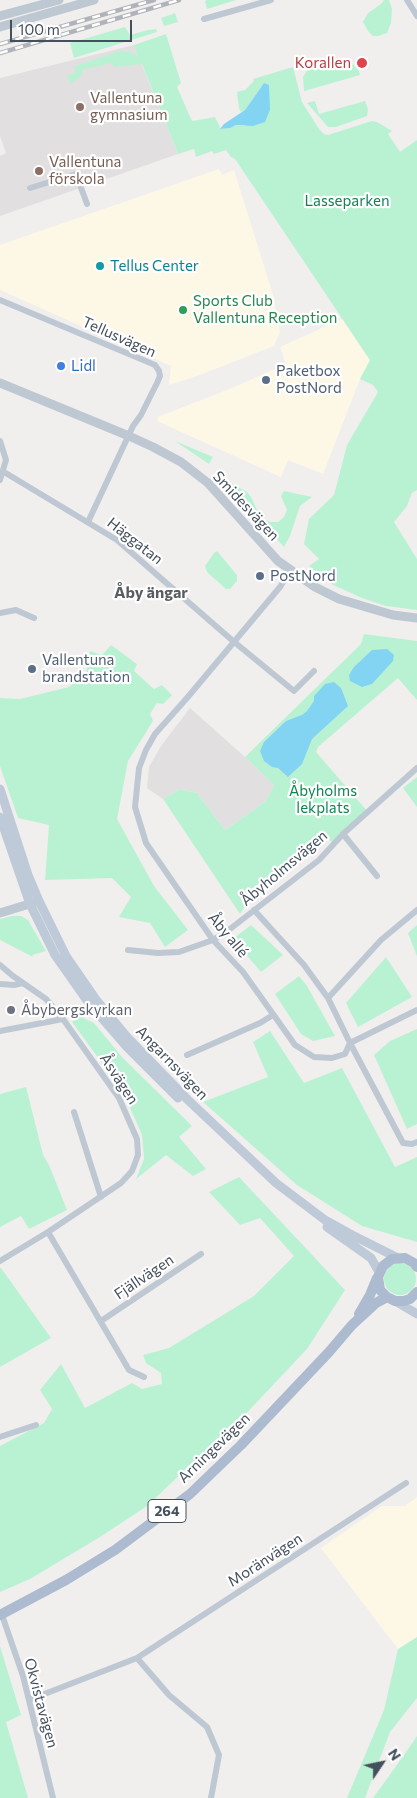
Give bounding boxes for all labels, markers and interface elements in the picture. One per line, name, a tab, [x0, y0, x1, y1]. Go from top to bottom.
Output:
scale bar	[12, 10, 135, 42]
text: 100 m	[18, 20, 60, 38]
place label: Korallen	[295, 54, 351, 72]
marker: Korallen	[355, 56, 369, 70]
place label: Vallentuna gymnasium	[90, 89, 168, 124]
marker: Vallentuna gymnasium	[74, 101, 86, 113]
place label: Vallentuna förskola	[49, 153, 121, 188]
marker: Vallentuna förskola	[33, 165, 45, 177]
park label: Lasseparken	[305, 192, 389, 210]
place label: Tellus Center	[110, 257, 199, 275]
marker: Tellus Center	[94, 260, 106, 272]
place label: Sports Club Vallentuna Reception	[193, 292, 337, 327]
marker: Sports Club Vallentuna Reception	[177, 304, 189, 316]
street label: Tellusvägen	[79, 313, 159, 361]
place label: Lidl	[71, 357, 96, 375]
marker: Lidl	[55, 360, 67, 372]
place label: Paketbox PostNord	[276, 362, 342, 397]
marker: Paketbox PostNord	[260, 374, 272, 386]
street label: Smidesvägen	[209, 467, 283, 545]
street label: Häggatan	[104, 514, 166, 568]
place label: PostNord	[270, 567, 336, 585]
marker: PostNord	[254, 570, 266, 582]
district label: Åby ängar	[114, 583, 188, 603]
place label: Vallentuna brandstation	[42, 651, 130, 686]
marker: Vallentuna brandstation	[26, 663, 38, 675]
park label: Åbyholms lekplats	[289, 782, 357, 817]
street label: Åbyholmsvägen	[237, 826, 331, 910]
street label: Åby allé	[204, 909, 252, 961]
place label: Åbybergskyrkan	[21, 1001, 132, 1019]
marker: Åbybergskyrkan	[5, 1004, 17, 1016]
street label: Angarnsvägen	[132, 1022, 212, 1104]
street label: Åsvägen	[96, 1050, 142, 1108]
street label: Fjällvägen	[111, 1251, 177, 1303]
street label: Arningevägen	[174, 1409, 254, 1487]
road number: 264	[148, 1500, 186, 1522]
street label: Moränvägen	[224, 1529, 306, 1591]
street label: Okvistavägen	[20, 1656, 62, 1750]
north arrow	[357, 1738, 407, 1788]
text: N	[385, 1745, 405, 1763]

